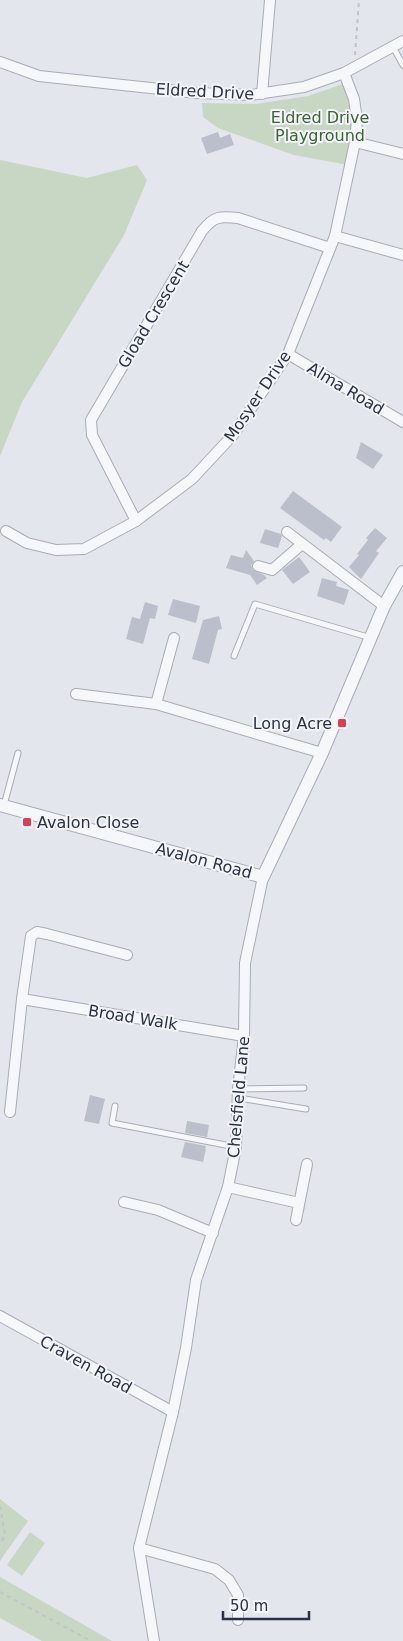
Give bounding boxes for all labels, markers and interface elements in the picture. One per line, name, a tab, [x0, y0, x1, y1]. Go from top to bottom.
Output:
street label: Eldred Drive	[155, 79, 255, 104]
park label: Eldred Drive Playground	[271, 108, 369, 145]
street label: Gload Crescent	[114, 257, 193, 372]
street label: Mosyer Drive	[220, 347, 295, 445]
street label: Alma Road	[304, 358, 388, 419]
place label: Long Acre	[253, 714, 332, 733]
marker: Long Acre	[336, 717, 348, 729]
place label: Avalon Close	[37, 813, 139, 832]
marker: Avalon Close	[21, 816, 33, 828]
street label: Avalon Road	[154, 839, 254, 882]
street label: Broad Walk	[87, 1001, 180, 1034]
street label: Chelsfield Lane	[224, 1035, 253, 1159]
street label: Craven Road	[36, 1331, 135, 1398]
scale bar	[223, 1588, 309, 1620]
text: 50 m	[230, 1597, 268, 1615]

